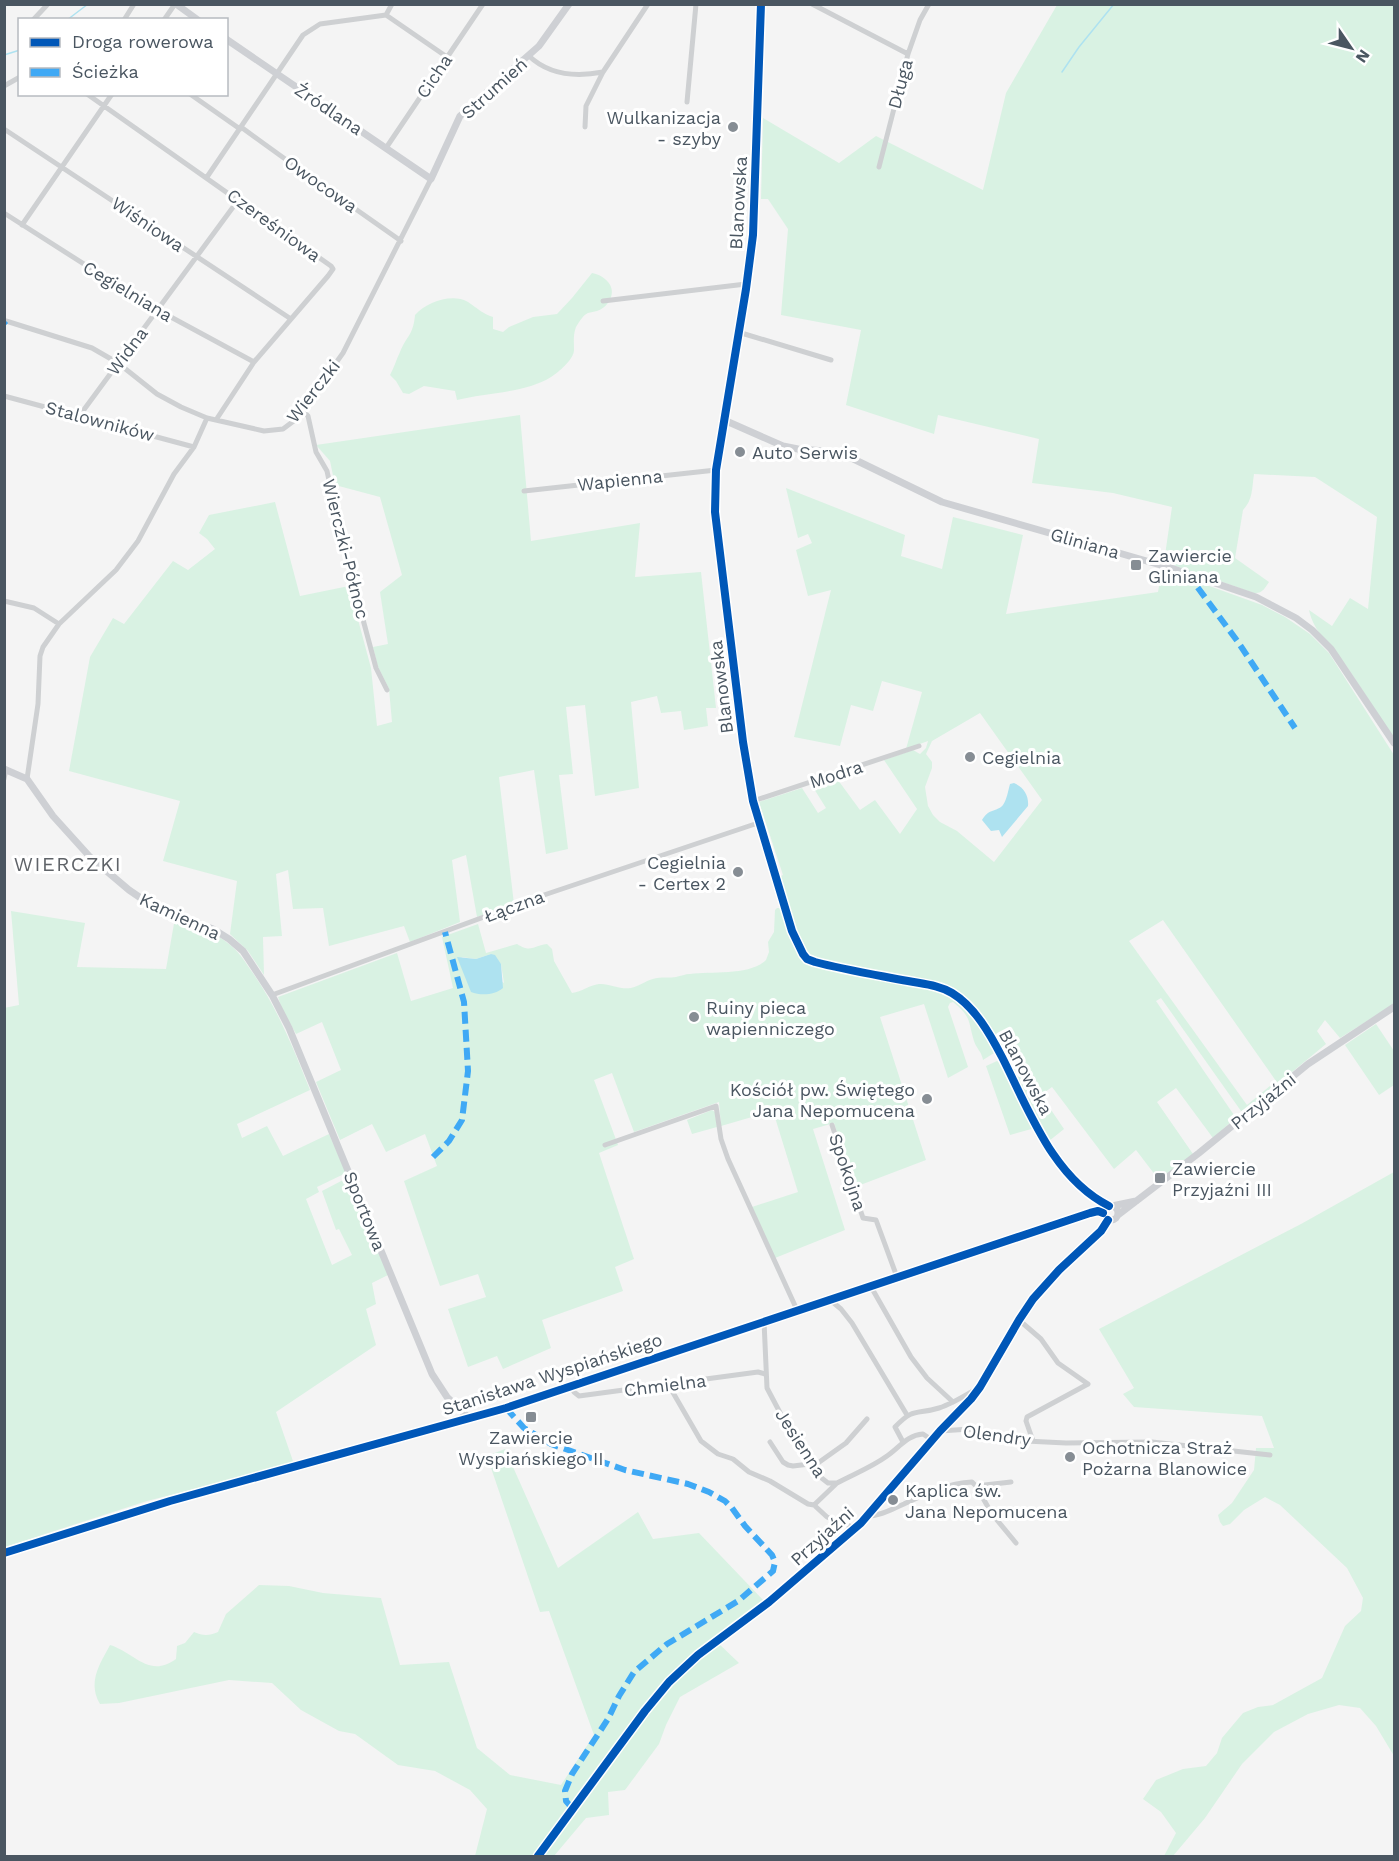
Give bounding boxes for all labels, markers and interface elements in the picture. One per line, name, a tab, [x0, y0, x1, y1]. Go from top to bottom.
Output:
legend	[18, 18, 228, 96]
north arrow	[1321, 18, 1381, 78]
text: Droga rowerowa	[72, 31, 214, 52]
text: N	[1352, 46, 1374, 67]
street label: Cicha	[412, 50, 456, 102]
street label: Strumień	[457, 53, 531, 123]
street label: Długa	[883, 57, 917, 111]
text: Ścieżka	[72, 61, 139, 82]
street label: Źródlana	[291, 79, 367, 139]
place label: Wulkanizacja - szyby	[606, 107, 722, 149]
marker: Wulkanizacja - szyby	[726, 120, 740, 134]
street label: Owocowa	[280, 151, 362, 217]
street label: Blanowska	[725, 156, 751, 250]
street label: Czereśniowa	[223, 184, 325, 266]
street label: Wiśniowa	[108, 192, 188, 256]
street label: Cegielniana	[80, 256, 176, 326]
street label: Widna	[102, 323, 152, 379]
street label: Wierczki	[282, 355, 344, 427]
street label: Stalowników	[43, 396, 157, 446]
place label: Auto Serwis	[752, 442, 858, 463]
marker: Auto Serwis	[733, 445, 747, 459]
street label: Wapienna	[576, 465, 664, 495]
street label: Wierczki-Północ	[318, 477, 374, 621]
street label: Gliniana	[1048, 523, 1122, 563]
place label: Zawiercie Gliniana	[1148, 545, 1232, 587]
marker: Zawiercie Gliniana	[1129, 558, 1143, 572]
street label: Blanowska	[705, 639, 737, 735]
place label: Cegielnia	[982, 747, 1061, 768]
marker: Cegielnia	[963, 750, 977, 764]
street label: Modra	[807, 756, 865, 792]
district label: WIERCZKI	[14, 852, 122, 876]
place label: Cegielnia - Certex 2	[638, 852, 726, 894]
marker: Cegielnia - Certex 2	[731, 865, 745, 879]
street label: Łączna	[481, 885, 547, 927]
street label: Kamienna	[136, 888, 224, 944]
place label: Ruiny pieca wapienniczego	[706, 997, 835, 1039]
marker: Ruiny pieca wapienniczego	[687, 1010, 701, 1024]
street label: Blanowska	[995, 1026, 1057, 1118]
street label: Przyjaźni	[1226, 1068, 1300, 1134]
place label: Kościół pw. Świętego Jana Nepomucena	[730, 1079, 915, 1121]
marker: Kościół pw. Świętego Jana Nepomucena	[920, 1092, 934, 1106]
street label: Spokojna	[825, 1131, 871, 1213]
place label: Zawiercie Przyjaźni III	[1172, 1158, 1272, 1200]
street label: Sportowa	[340, 1168, 390, 1254]
marker: Zawiercie Przyjaźni III	[1153, 1171, 1167, 1185]
street label: Stanisława Wyspiańskiego	[439, 1328, 665, 1420]
street label: Chmielna	[623, 1370, 707, 1400]
street label: Jesienna	[771, 1405, 831, 1481]
marker: Zawiercie Wyspiańskiego II	[524, 1410, 538, 1424]
street label: Olendry	[962, 1420, 1033, 1450]
place label: Zawiercie Wyspiańskiego II	[458, 1427, 604, 1469]
place label: Ochotnicza Straż Pożarna Blanowice	[1082, 1437, 1247, 1479]
marker: Ochotnicza Straż Pożarna Blanowice	[1063, 1450, 1077, 1464]
place label: Kaplica św. Jana Nepomucena	[905, 1480, 1068, 1522]
marker: Kaplica św. Jana Nepomucena	[886, 1493, 900, 1507]
street label: Przyjaźni	[786, 1502, 858, 1570]

